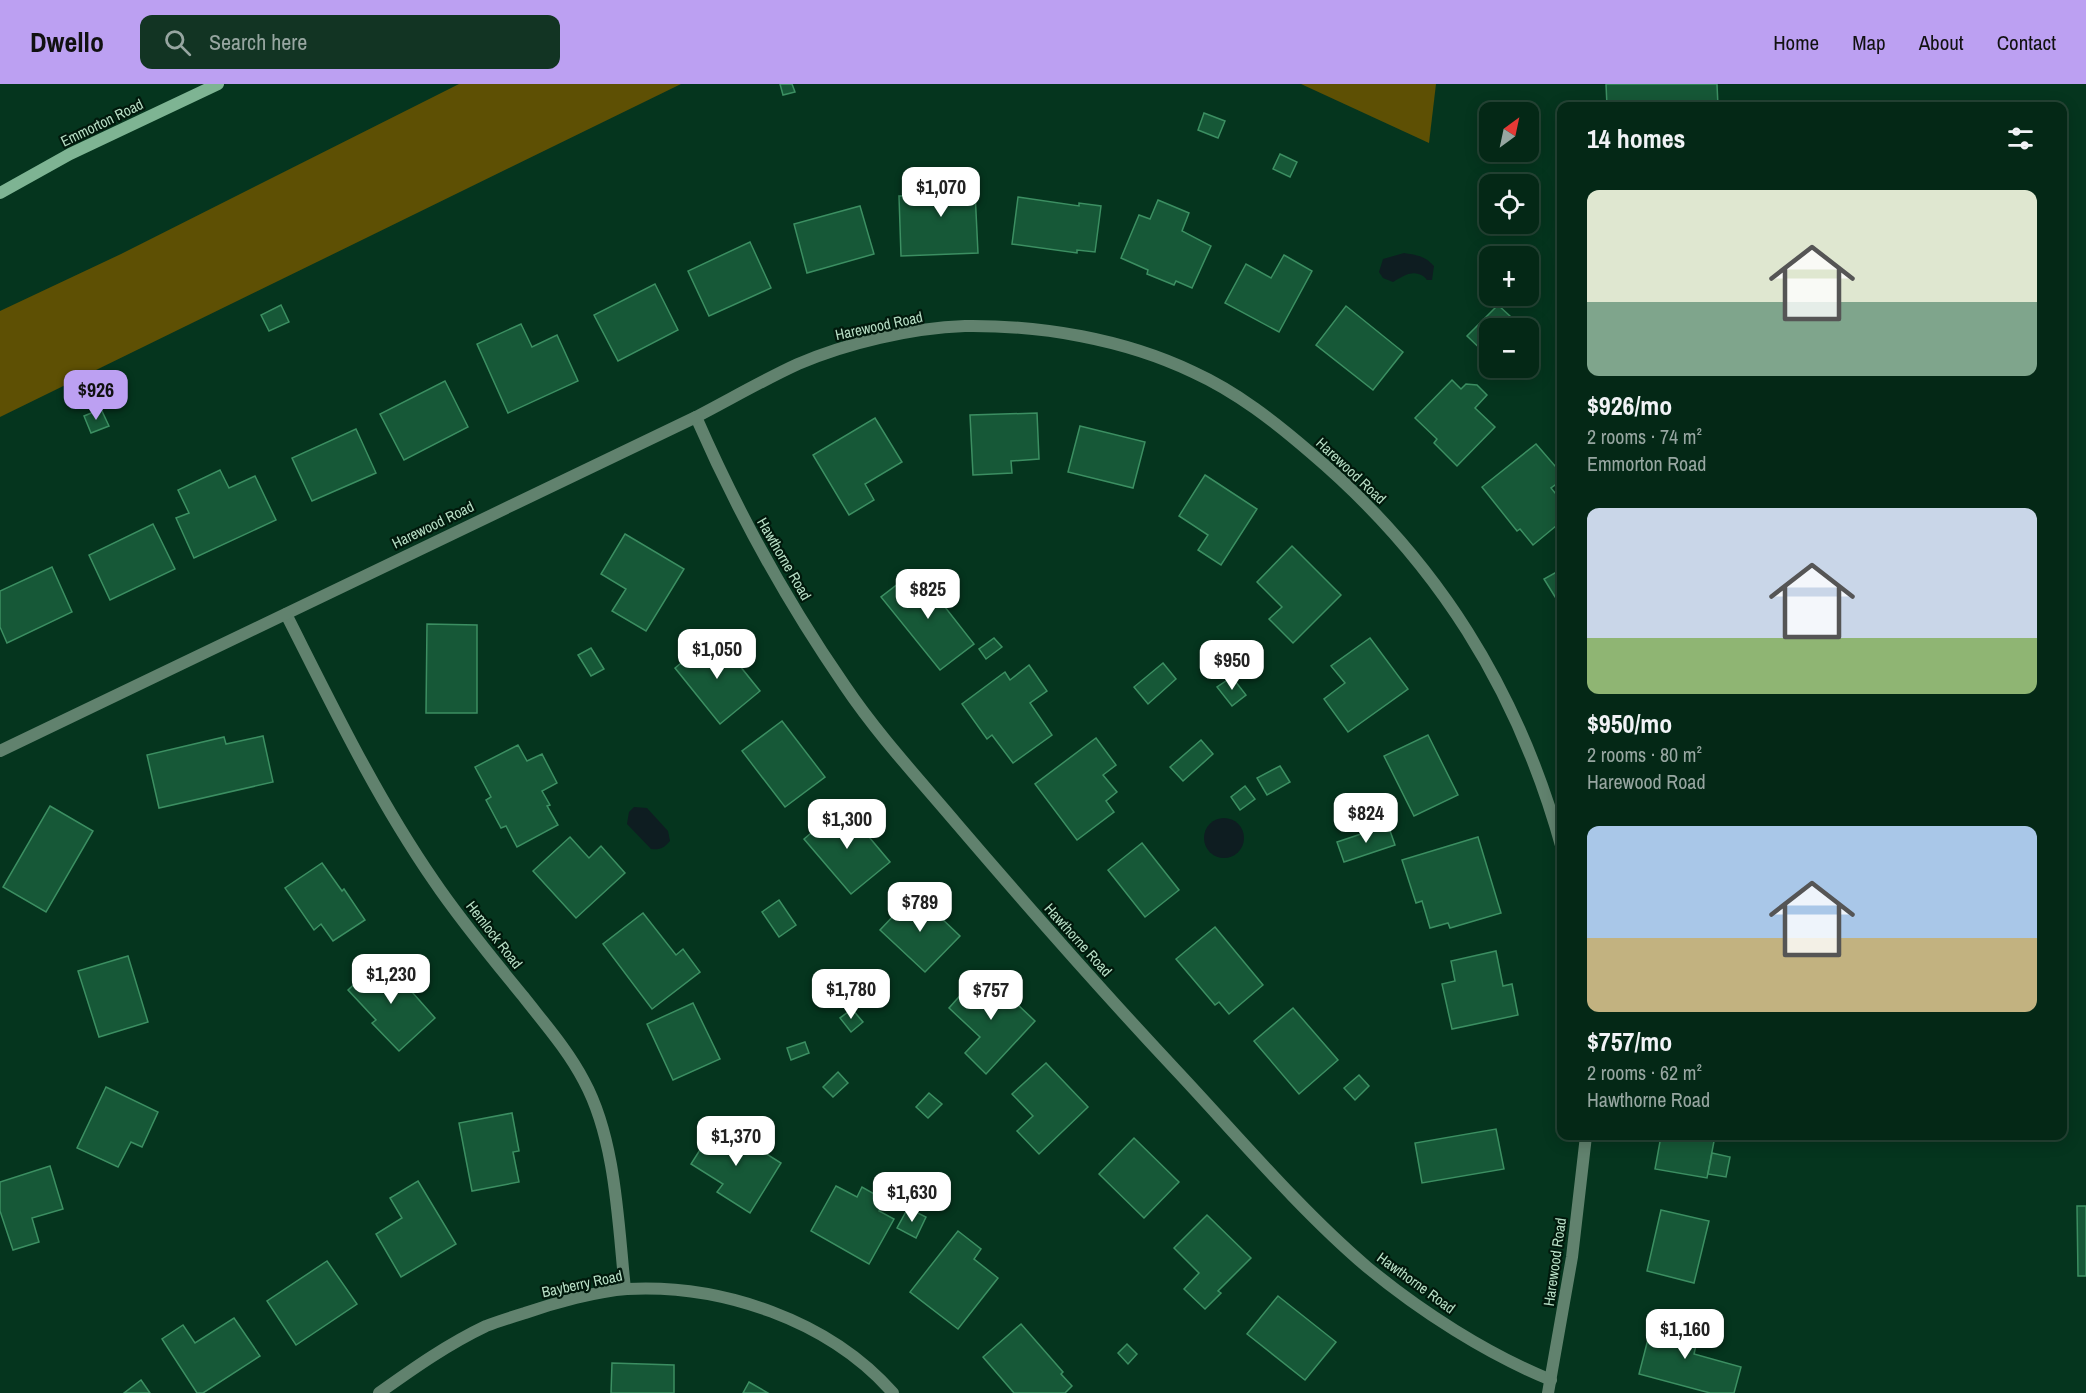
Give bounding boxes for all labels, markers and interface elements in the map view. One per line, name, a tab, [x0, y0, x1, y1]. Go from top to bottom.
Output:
search box	[140, 15, 560, 69]
text: Dwello	[30, 23, 104, 61]
icon: search	[161, 26, 194, 59]
text: Search here	[209, 27, 307, 57]
text: Home	[1773, 28, 1819, 57]
text: Map	[1852, 28, 1886, 57]
text: About	[1919, 28, 1964, 57]
text: Contact	[1997, 28, 2056, 57]
street label: Emmorton Road	[57, 93, 147, 152]
north arrow	[1479, 102, 1539, 162]
map controls	[1479, 102, 1539, 378]
text: 14 homes	[1587, 121, 1685, 156]
icon: filters	[2004, 122, 2037, 155]
pin: $1,070	[892, 167, 990, 218]
text: $1,070	[916, 173, 966, 200]
button: locate	[1479, 174, 1539, 234]
icon: home	[1758, 229, 1866, 337]
button: +	[1479, 246, 1539, 306]
street label: Harewood Road	[833, 306, 925, 345]
button: −	[1479, 318, 1539, 378]
pin: $926	[60, 370, 132, 421]
text: $926	[78, 376, 114, 403]
text: $926/mo	[1587, 388, 1672, 423]
text: 2 rooms · 74 m²	[1587, 423, 1702, 450]
street label: Harewood Road	[1312, 433, 1391, 509]
text: Emmorton Road	[1587, 450, 1706, 477]
street label: Harewood Road	[388, 496, 477, 553]
street label: Hawthorne Road	[752, 514, 817, 604]
icon: home	[1758, 547, 1866, 655]
pin: $825	[892, 569, 964, 620]
text: $825	[910, 575, 946, 602]
pin: $1,050	[668, 629, 766, 680]
text: $1,050	[692, 635, 742, 662]
pin: $950	[1196, 640, 1268, 691]
text: $950	[1214, 646, 1250, 673]
text: $950/mo	[1587, 706, 1672, 741]
text: 2 rooms · 80 m²	[1587, 741, 1702, 768]
text: Harewood Road	[1587, 768, 1706, 795]
pin: $824	[1330, 793, 1402, 844]
pin: $1,300	[798, 799, 896, 850]
text: $824	[1348, 799, 1384, 826]
text: $1,300	[822, 805, 872, 832]
icon: home	[1758, 865, 1866, 973]
pin: $789	[884, 882, 956, 933]
text: $789	[902, 888, 938, 915]
street label: Hemlock Road	[461, 896, 527, 973]
street label: Hawthorne Road	[1040, 898, 1117, 981]
pin: $1,230	[342, 954, 440, 1005]
text: $1,230	[366, 960, 416, 987]
pin: $1,780	[802, 969, 900, 1020]
pin: $757	[955, 970, 1027, 1021]
text: $1,780	[826, 975, 876, 1002]
text: $757	[973, 976, 1009, 1003]
text: $757/mo	[1587, 1024, 1672, 1059]
text: 2 rooms · 62 m²	[1587, 1059, 1702, 1086]
text: Hawthorne Road	[1587, 1086, 1710, 1113]
pin: $1,370	[687, 1116, 785, 1167]
text: $1,370	[711, 1122, 761, 1149]
pin: $1,630	[863, 1172, 961, 1223]
text: $1,630	[887, 1178, 937, 1205]
street label: Harewood Road	[1538, 1216, 1571, 1307]
street label: Hawthorne Road	[1373, 1247, 1460, 1318]
street label: Bayberry Road	[540, 1265, 624, 1302]
pin: $1,160	[1636, 1309, 1734, 1360]
text: $1,160	[1660, 1315, 1710, 1342]

